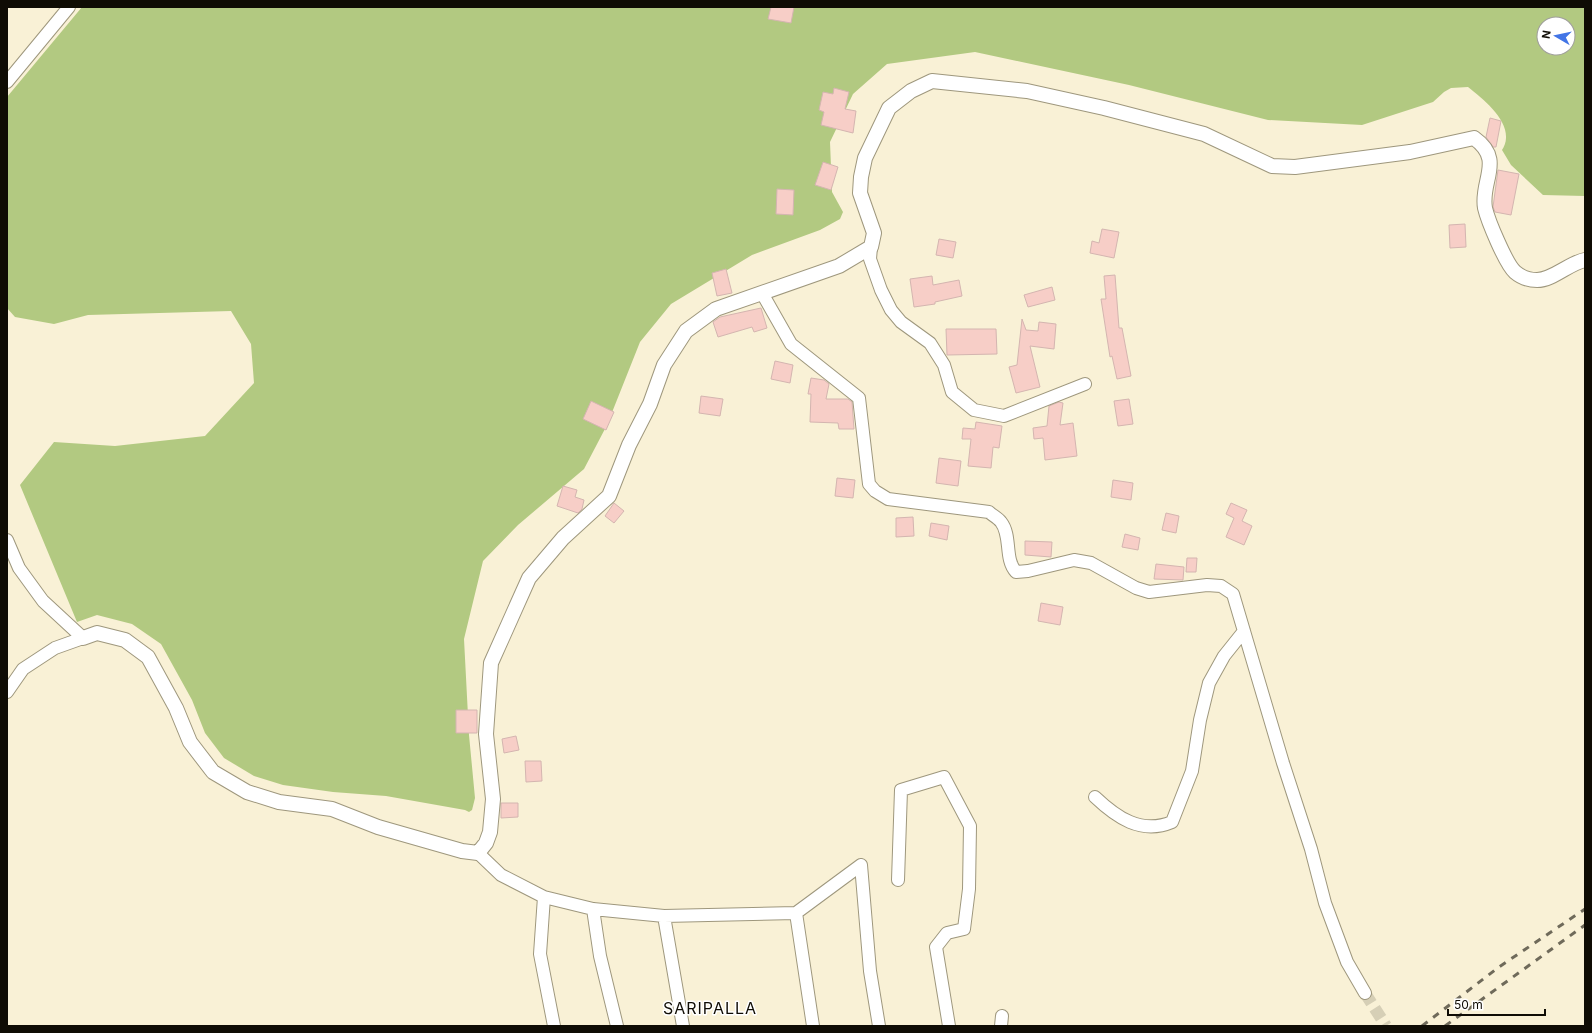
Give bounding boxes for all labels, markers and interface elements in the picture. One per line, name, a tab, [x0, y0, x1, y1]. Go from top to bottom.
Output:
north arrow	[1536, 16, 1576, 56]
text: N	[1539, 29, 1554, 40]
scale bar	[1448, 991, 1545, 1017]
text: 50 m	[1454, 997, 1483, 1012]
district label: SARIPALLA	[663, 998, 757, 1018]

